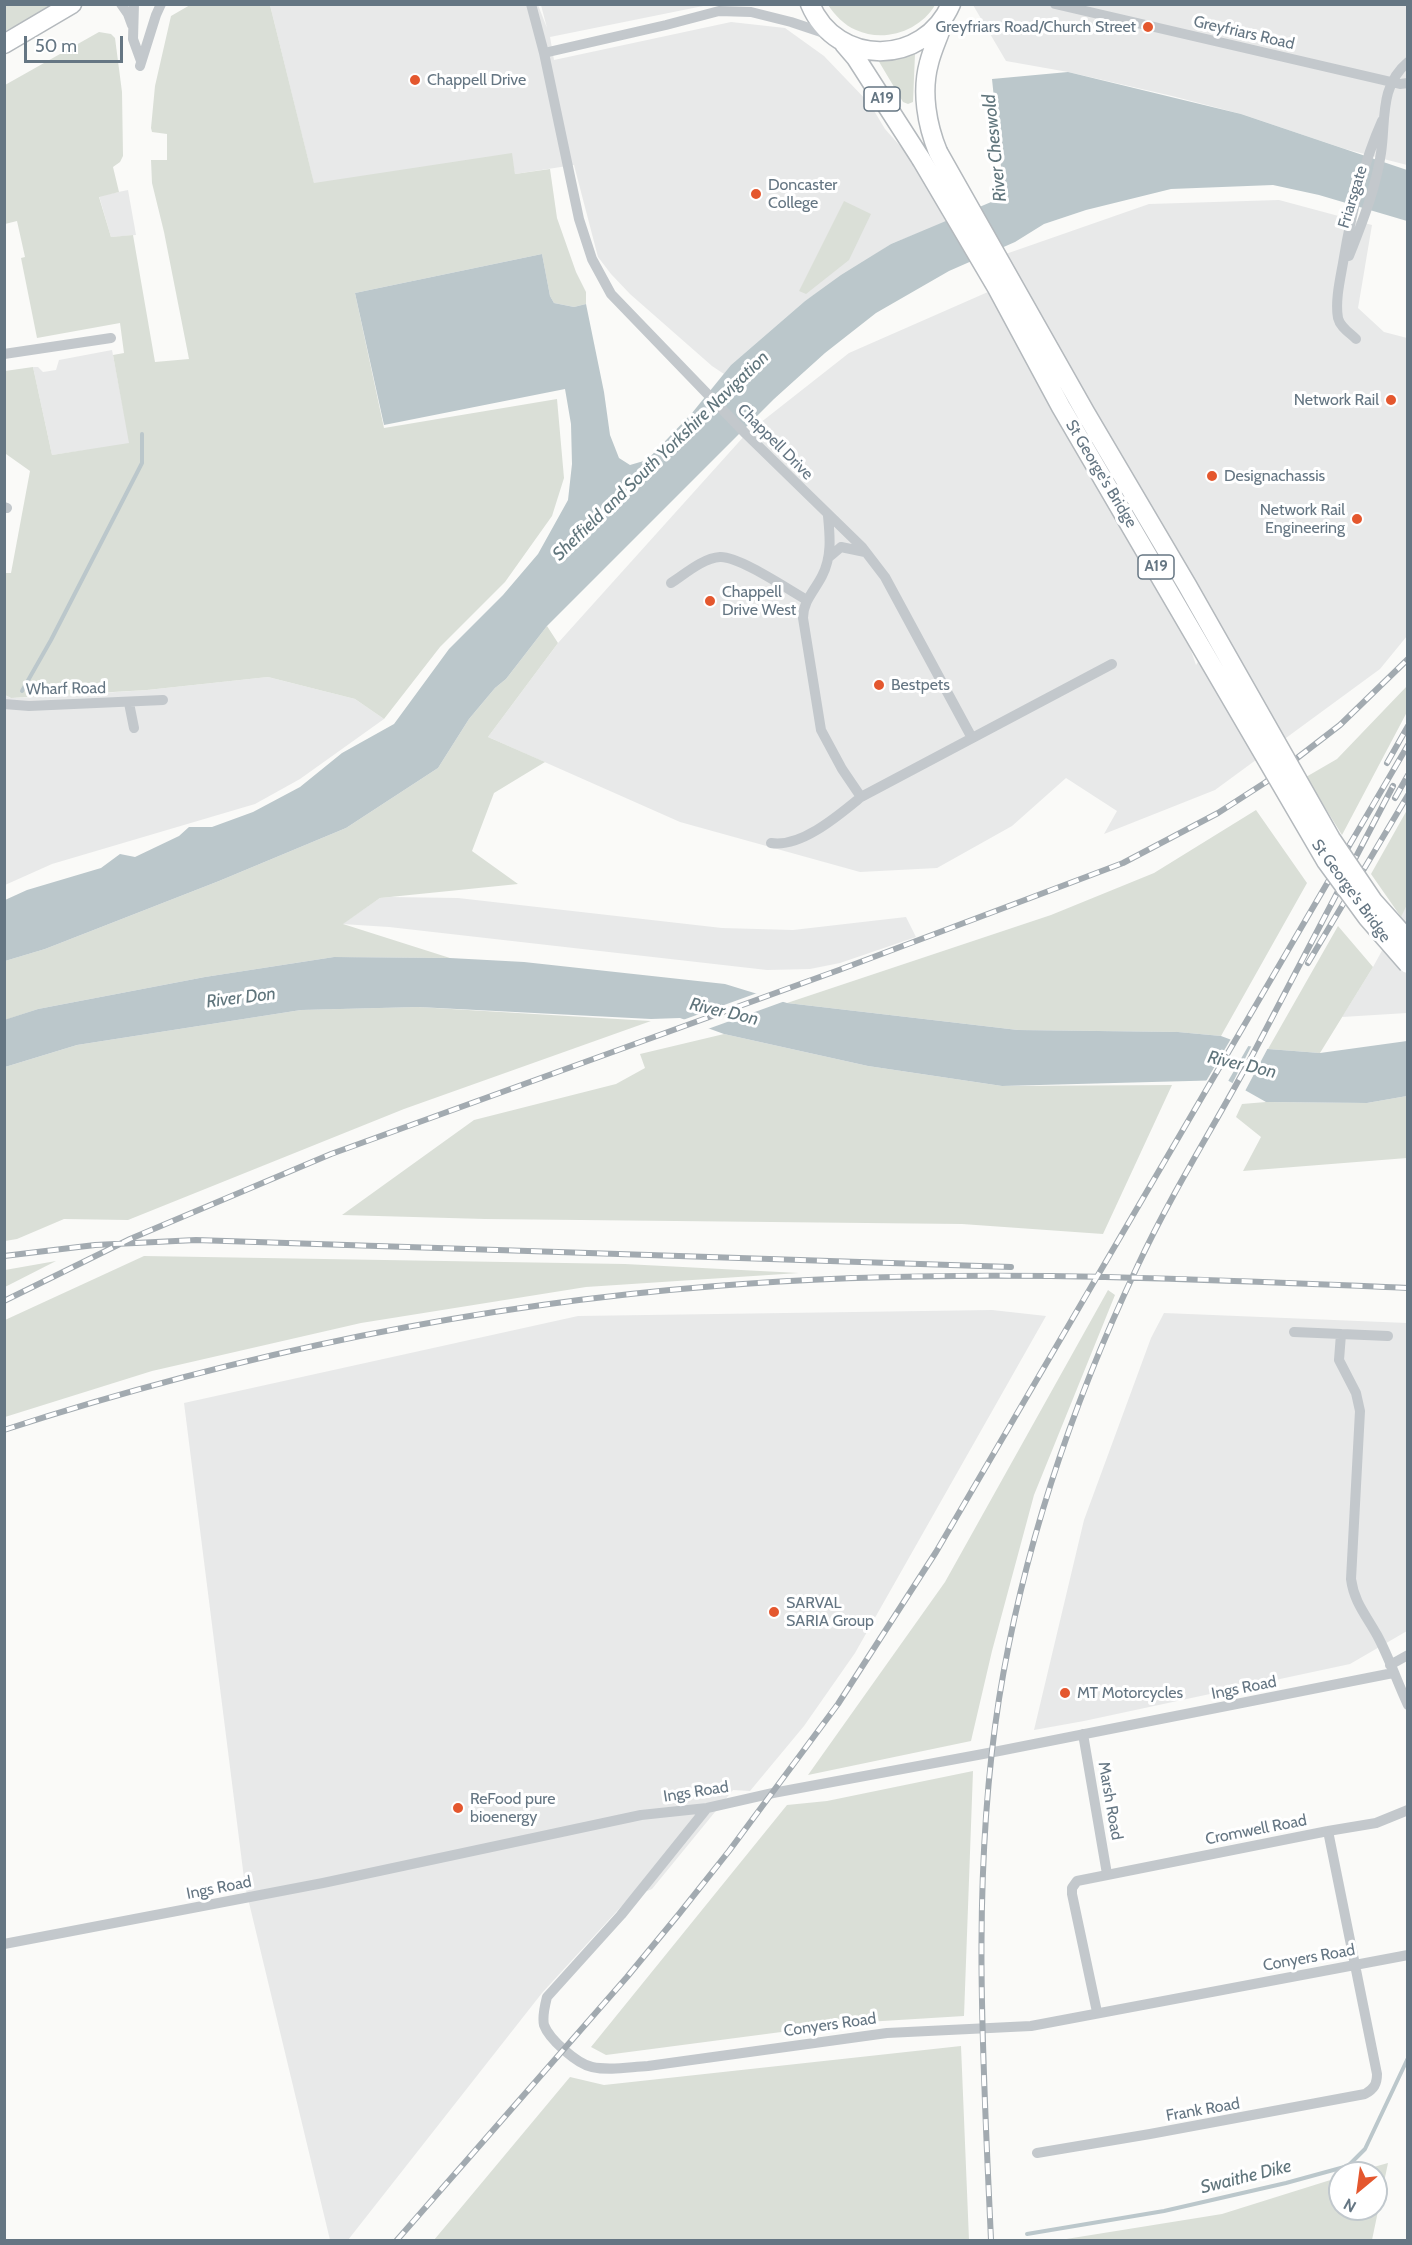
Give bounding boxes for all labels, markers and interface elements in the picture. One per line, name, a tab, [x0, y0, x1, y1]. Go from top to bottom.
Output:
street label: Greyfriars Road	[1192, 12, 1296, 54]
place label: Greyfriars Road/Church Street	[936, 17, 1136, 37]
marker: Greyfriars Road/Church Street	[1141, 20, 1155, 34]
scale bar	[27, 24, 126, 62]
text: 50 m	[35, 35, 77, 57]
place label: Chappell Drive	[427, 70, 526, 90]
marker: Chappell Drive	[408, 73, 422, 87]
road number: A19	[864, 87, 900, 111]
water label: River Cheswold	[979, 93, 1011, 203]
street label: Friarsgate	[1334, 163, 1372, 231]
place label: Doncaster College	[768, 175, 837, 213]
marker: Doncaster College	[749, 187, 763, 201]
water label: Sheffield and South Yorkshire Navigation	[548, 347, 774, 565]
place label: Network Rail	[1294, 390, 1379, 410]
marker: Network Rail	[1384, 393, 1398, 407]
street label: Chappell Drive	[733, 400, 817, 484]
street label: St George's Bridge	[1061, 417, 1141, 531]
place label: Designachassis	[1224, 466, 1325, 486]
marker: Designachassis	[1205, 469, 1219, 483]
place label: Network Rail Engineering	[1260, 500, 1345, 538]
marker: Network Rail Engineering	[1350, 512, 1364, 526]
road number: A19	[1138, 555, 1174, 579]
place label: Chappell Drive West	[722, 582, 796, 620]
marker: Chappell Drive West	[703, 594, 717, 608]
place label: Bestpets	[891, 675, 950, 695]
marker: Bestpets	[872, 678, 886, 692]
street label: Wharf Road	[26, 679, 106, 699]
street label: St George's Bridge	[1307, 836, 1395, 946]
water label: River Don	[205, 983, 277, 1013]
water label: River Don	[688, 994, 760, 1030]
water label: River Don	[1206, 1047, 1278, 1083]
place label: SARVAL SARIA Group	[786, 1593, 874, 1631]
marker: SARVAL SARIA Group	[767, 1605, 781, 1619]
street label: Ings Road	[1210, 1672, 1278, 1704]
place label: MT Motorcycles	[1077, 1683, 1183, 1703]
marker: MT Motorcycles	[1058, 1686, 1072, 1700]
street label: Marsh Road	[1094, 1760, 1126, 1842]
street label: Ings Road	[662, 1777, 730, 1807]
place label: ReFood pure bioenergy	[470, 1789, 555, 1827]
marker: ReFood pure bioenergy	[451, 1801, 465, 1815]
street label: Cromwell Road	[1204, 1811, 1308, 1849]
street label: Ings Road	[185, 1872, 253, 1904]
street label: Conyers Road	[1261, 1940, 1357, 1976]
street label: Conyers Road	[782, 2009, 878, 2041]
street label: Frank Road	[1165, 2094, 1241, 2126]
water label: Swaithe Dike	[1198, 2155, 1294, 2199]
north arrow	[1328, 2161, 1388, 2221]
text: N	[1340, 2194, 1360, 2216]

